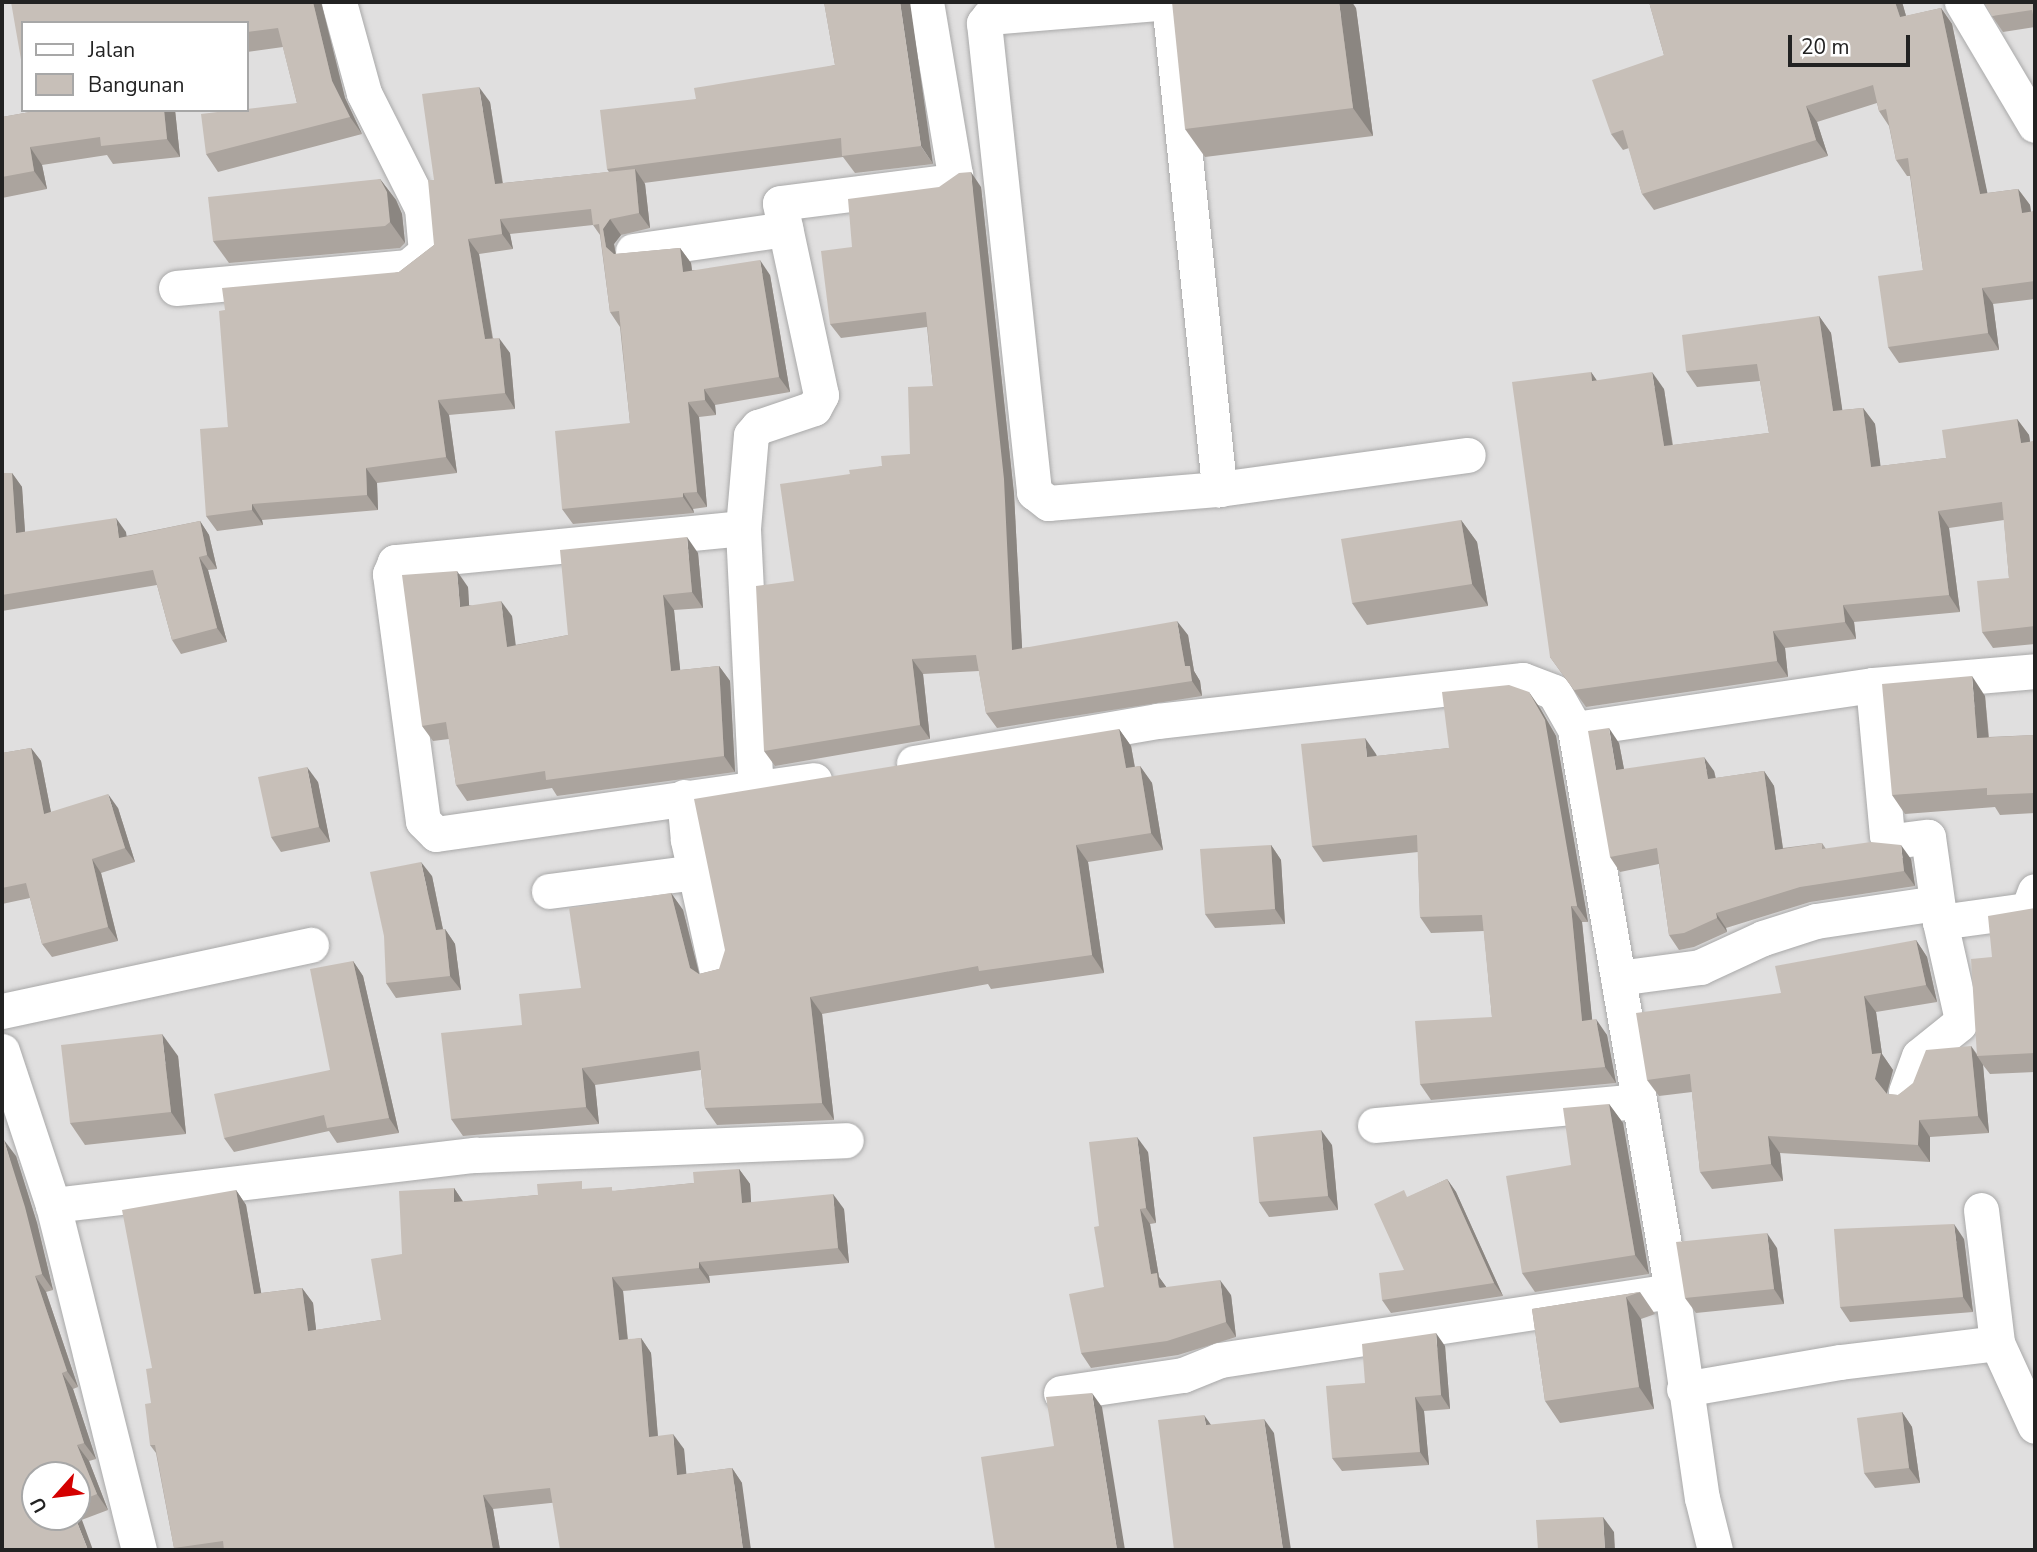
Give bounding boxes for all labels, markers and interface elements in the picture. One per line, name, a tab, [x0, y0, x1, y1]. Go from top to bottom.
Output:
legend	[21, 21, 248, 112]
scale bar	[1792, 21, 1914, 65]
text: 20 m	[1801, 33, 1850, 61]
text: Jalan	[88, 36, 135, 64]
text: Bangunan	[88, 71, 184, 99]
north arrow	[21, 1461, 91, 1531]
text: U	[24, 1493, 54, 1517]

